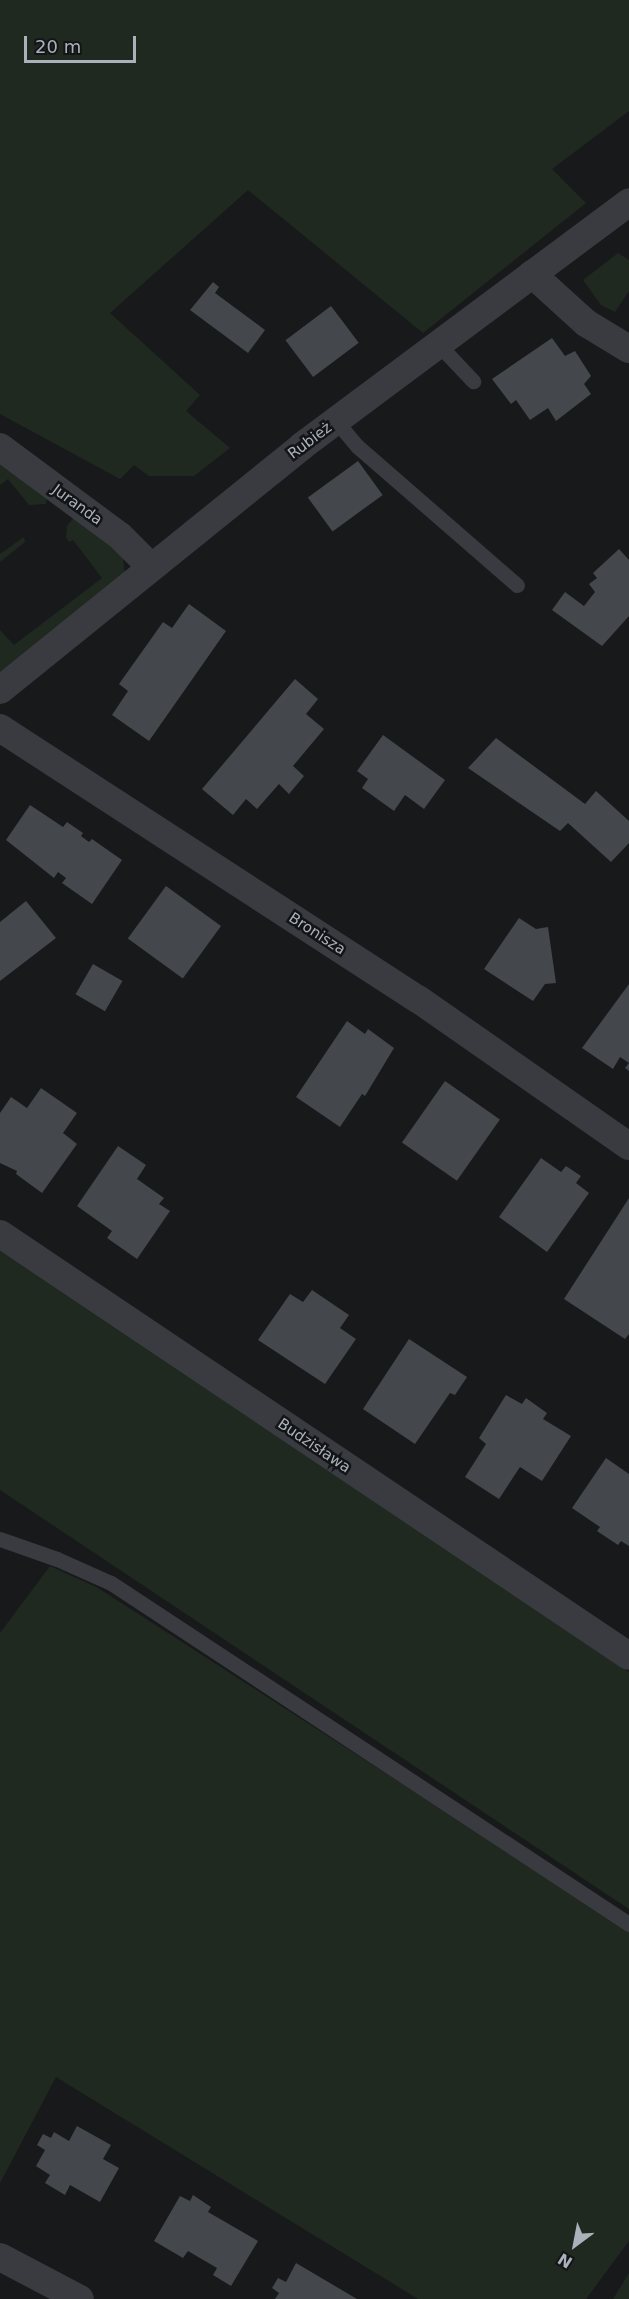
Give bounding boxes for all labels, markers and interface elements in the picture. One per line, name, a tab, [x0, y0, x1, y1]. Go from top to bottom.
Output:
scale bar	[27, 24, 140, 62]
text: 20 m	[35, 36, 81, 57]
street label: Rubież	[285, 419, 335, 463]
street label: Juranda	[48, 481, 106, 529]
street label: Bronisza	[285, 909, 349, 959]
street label: Budzisława	[274, 1415, 354, 1477]
north arrow	[545, 2215, 605, 2275]
text: N	[554, 2249, 576, 2272]

